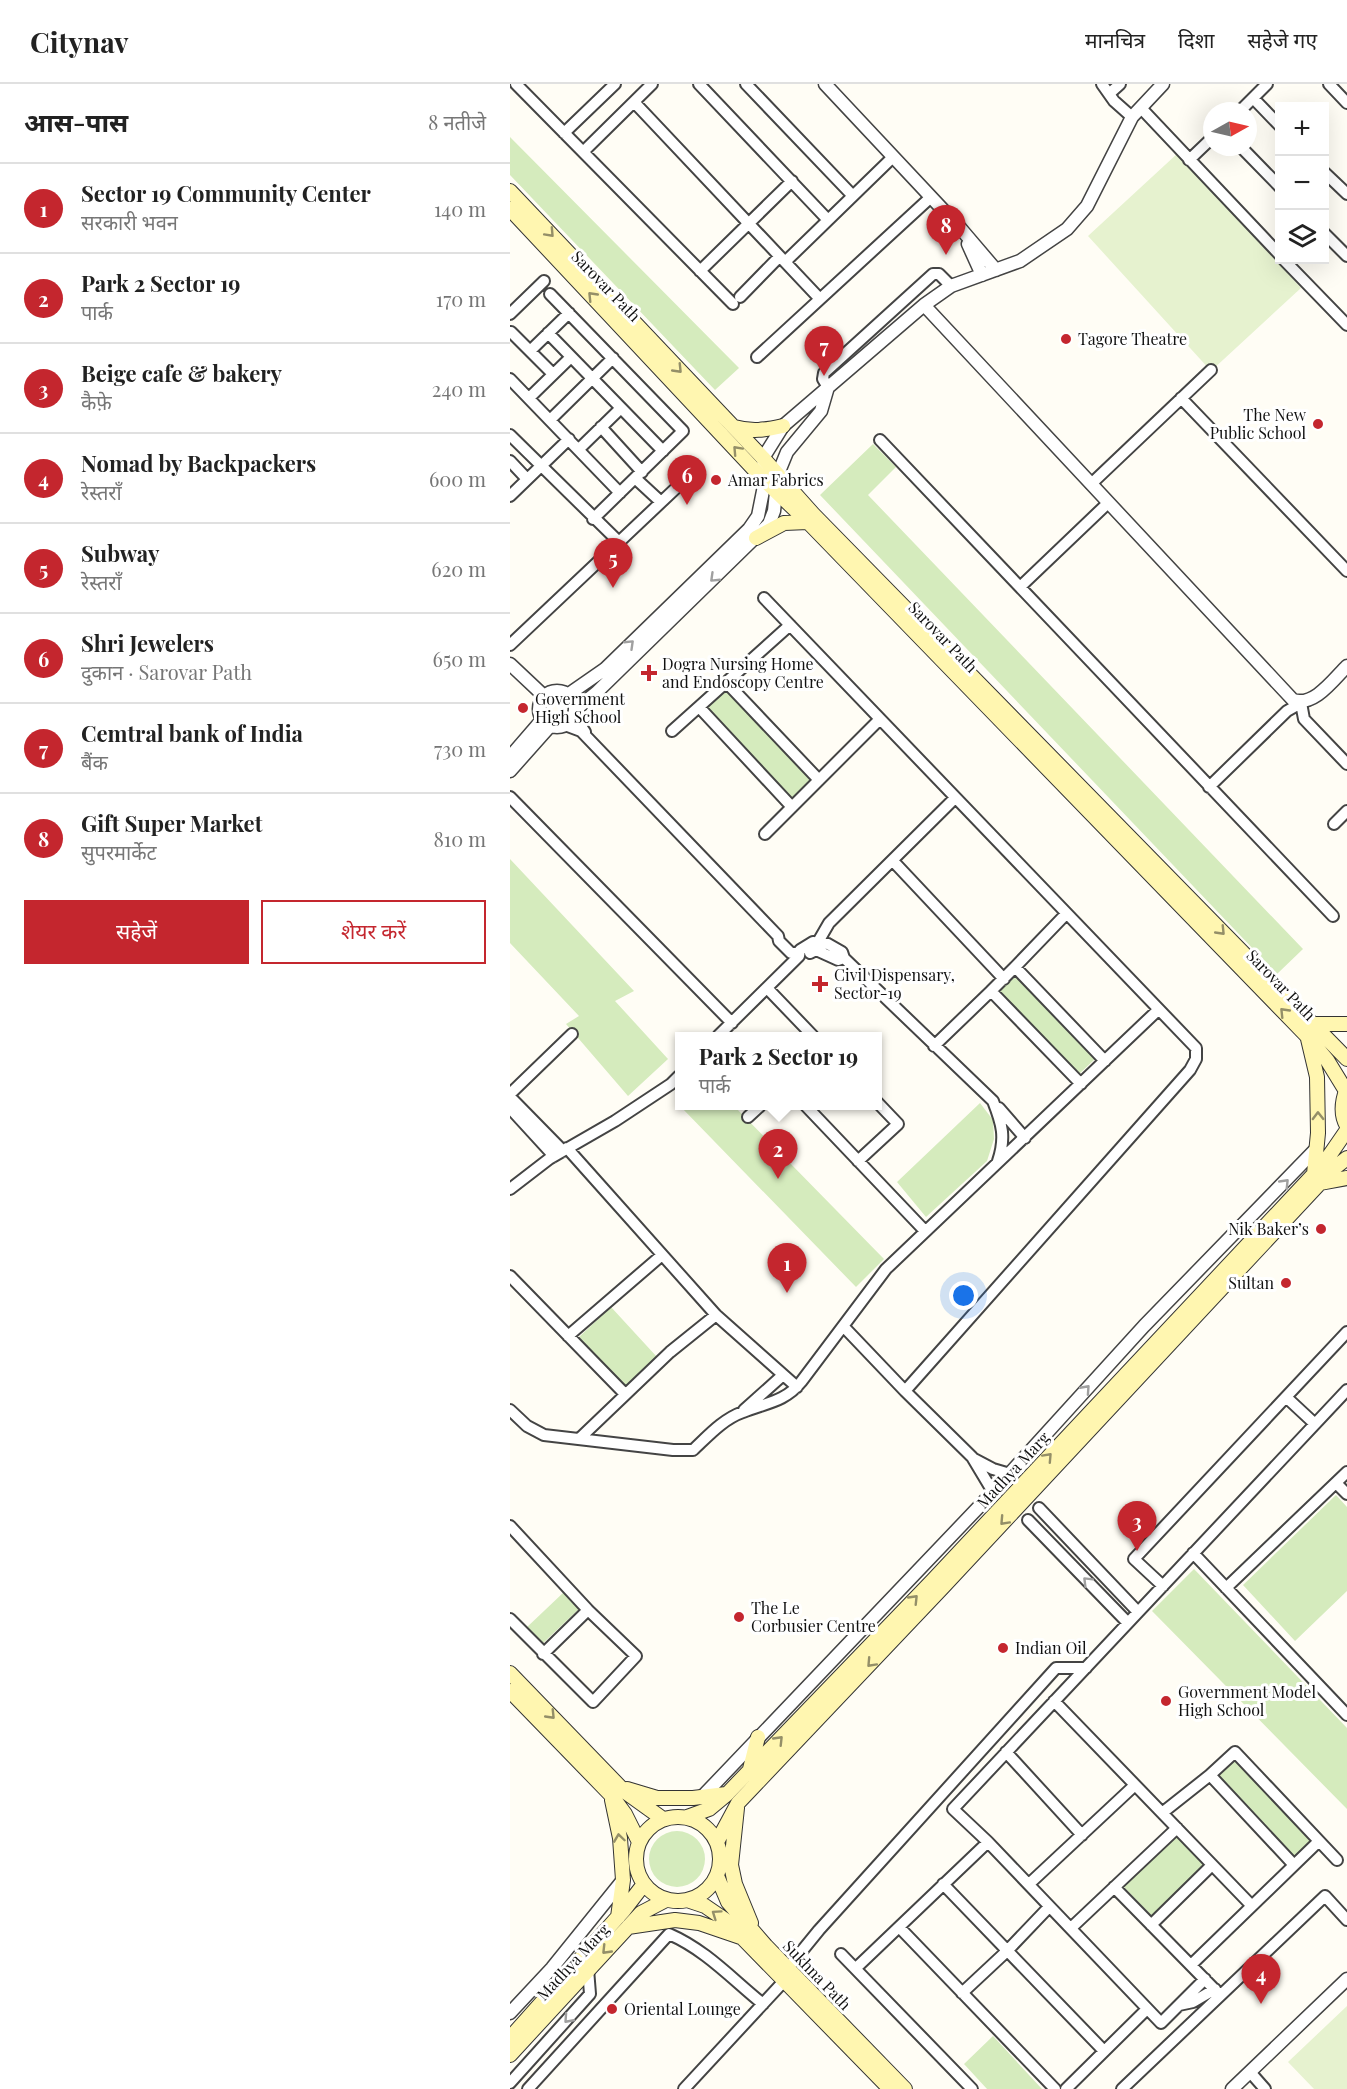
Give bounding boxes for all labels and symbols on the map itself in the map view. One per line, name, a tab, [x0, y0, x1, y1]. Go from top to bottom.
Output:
north arrow	[1203, 102, 1257, 156]
pin: 8	[926, 206, 966, 255]
one-way arrow	[543, 227, 554, 237]
street label: Sarovar Path	[567, 246, 646, 326]
one-way arrow	[588, 292, 599, 302]
pin: 7	[804, 326, 844, 376]
place label: Tagore Theatre	[1078, 328, 1187, 349]
marker: Tagore Theatre	[1059, 332, 1073, 346]
one-way arrow	[671, 363, 682, 373]
place label: The New Public School	[1210, 404, 1307, 443]
marker: The New Public School	[1311, 417, 1325, 431]
one-way arrow	[733, 447, 744, 457]
pin: 6	[668, 456, 706, 505]
place label: Amar Fabrics	[727, 469, 824, 490]
marker: Amar Fabrics	[709, 473, 723, 487]
pin: 5	[594, 538, 632, 588]
one-way arrow	[710, 571, 720, 582]
street label: Sarovar Path	[904, 597, 983, 677]
one-way arrow	[623, 640, 634, 651]
place label: Dogra Nursing Home and Endoscopy Centre	[662, 653, 824, 692]
marker: Dogra Nursing Home and Endoscopy Centre	[640, 664, 658, 682]
place label: Government High School	[535, 688, 625, 727]
marker: Government High School	[516, 701, 530, 715]
one-way arrow	[1214, 923, 1225, 934]
street label: Sarovar Path	[1242, 945, 1321, 1025]
place label: Civil Dispensary, Sector-19	[834, 964, 955, 1003]
marker: Civil Dispensary, Sector-19	[811, 975, 829, 993]
one-way arrow	[1281, 1009, 1292, 1020]
one-way arrow	[1311, 1111, 1324, 1120]
pin: 2	[758, 1130, 798, 1179]
one-way arrow	[1278, 1180, 1289, 1190]
place label: Nik Baker’s	[1228, 1218, 1309, 1239]
marker: Nik Baker’s	[1314, 1222, 1328, 1236]
pin: 1	[768, 1244, 806, 1293]
place label: Sultan	[1228, 1272, 1274, 1293]
marker: Sultan	[1279, 1276, 1293, 1290]
your location	[949, 1281, 978, 1310]
one-way arrow	[1079, 1385, 1090, 1396]
street label: Madhya Marg	[972, 1426, 1054, 1512]
one-way arrow	[1041, 1454, 1052, 1464]
pin: 3	[1118, 1502, 1156, 1551]
one-way arrow	[1000, 1515, 1011, 1525]
one-way arrow	[1084, 1578, 1095, 1589]
one-way arrow	[907, 1596, 918, 1606]
place label: The Le Corbusier Centre	[751, 1597, 876, 1636]
marker: The Le Corbusier Centre	[732, 1610, 746, 1624]
place label: Indian Oil	[1015, 1637, 1087, 1658]
marker: Indian Oil	[996, 1641, 1010, 1655]
one-way arrow	[867, 1656, 878, 1667]
place label: Government Model High School	[1178, 1681, 1316, 1720]
marker: Government Model High School	[1159, 1694, 1173, 1708]
one-way arrow	[543, 1708, 554, 1719]
one-way arrow	[772, 1736, 783, 1747]
one-way arrow	[614, 1833, 626, 1842]
one-way arrow	[712, 1910, 723, 1921]
street label: Madhya Marg	[532, 1918, 614, 2004]
street label: Sukhna Path	[779, 1935, 856, 2014]
one-way arrow	[602, 1943, 613, 1954]
pin: 4	[1242, 1954, 1281, 2004]
place label: Oriental Lounge	[624, 1998, 741, 2019]
marker: Oriental Lounge	[605, 2002, 619, 2016]
one-way arrow	[564, 2012, 575, 2022]

